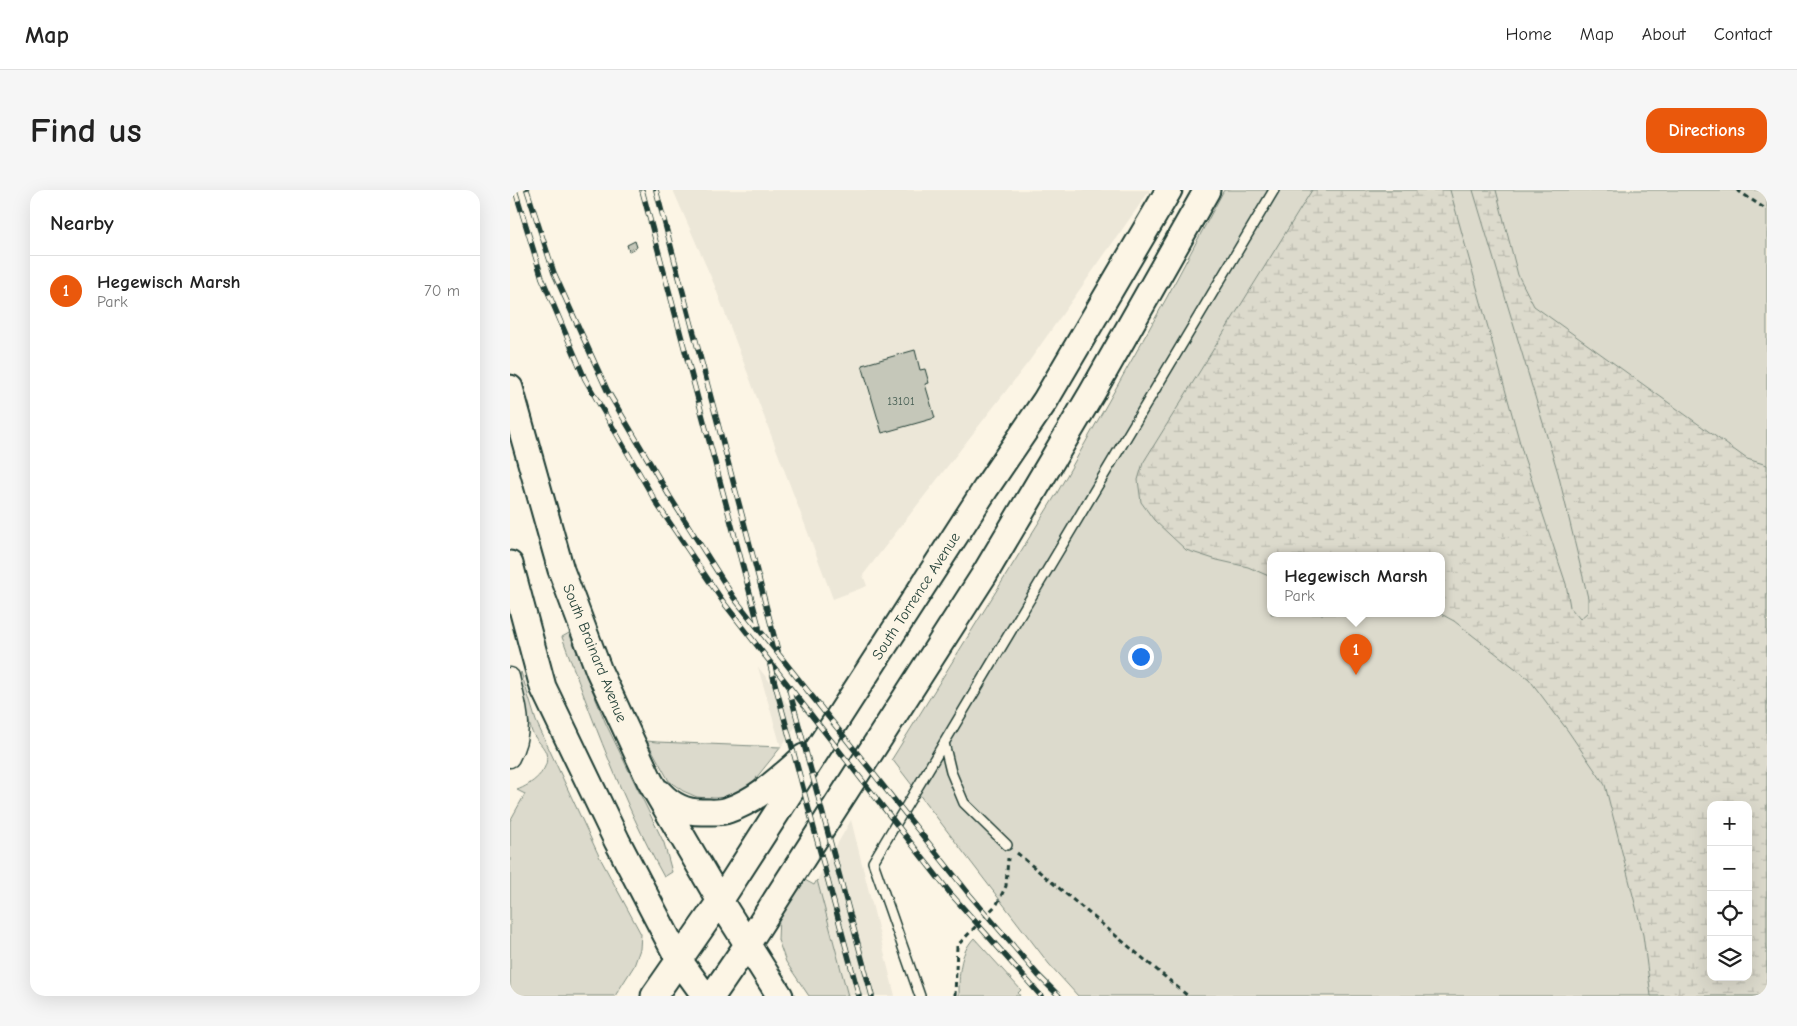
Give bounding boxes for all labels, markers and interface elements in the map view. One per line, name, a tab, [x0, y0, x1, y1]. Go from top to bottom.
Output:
text: Map	[25, 21, 69, 49]
text: Home	[1505, 24, 1552, 45]
text: Map	[1580, 24, 1614, 45]
text: About	[1642, 24, 1686, 45]
text: Contact	[1714, 24, 1772, 45]
button: Directions	[1646, 108, 1767, 153]
text: Find us	[30, 110, 142, 151]
text: Nearby	[50, 211, 114, 235]
text: Hegewisch Marsh	[97, 271, 241, 293]
text: 1	[63, 282, 69, 300]
text: 70 m	[424, 282, 460, 300]
text: Park	[97, 293, 128, 311]
house number: 13101	[887, 394, 915, 408]
street label: South Torrence Avenue	[868, 528, 964, 663]
popup	[1267, 552, 1445, 617]
text: Hegewisch Marsh	[1284, 565, 1428, 587]
street label: South Brainard Avenue	[559, 581, 631, 725]
text: Park	[1284, 587, 1315, 605]
pin: 1	[1340, 634, 1372, 675]
your location	[1128, 644, 1154, 670]
map controls	[1707, 801, 1752, 981]
button: +	[1707, 801, 1752, 846]
button: −	[1707, 846, 1752, 891]
button: locate	[1707, 891, 1752, 936]
button: layers	[1707, 936, 1752, 981]

